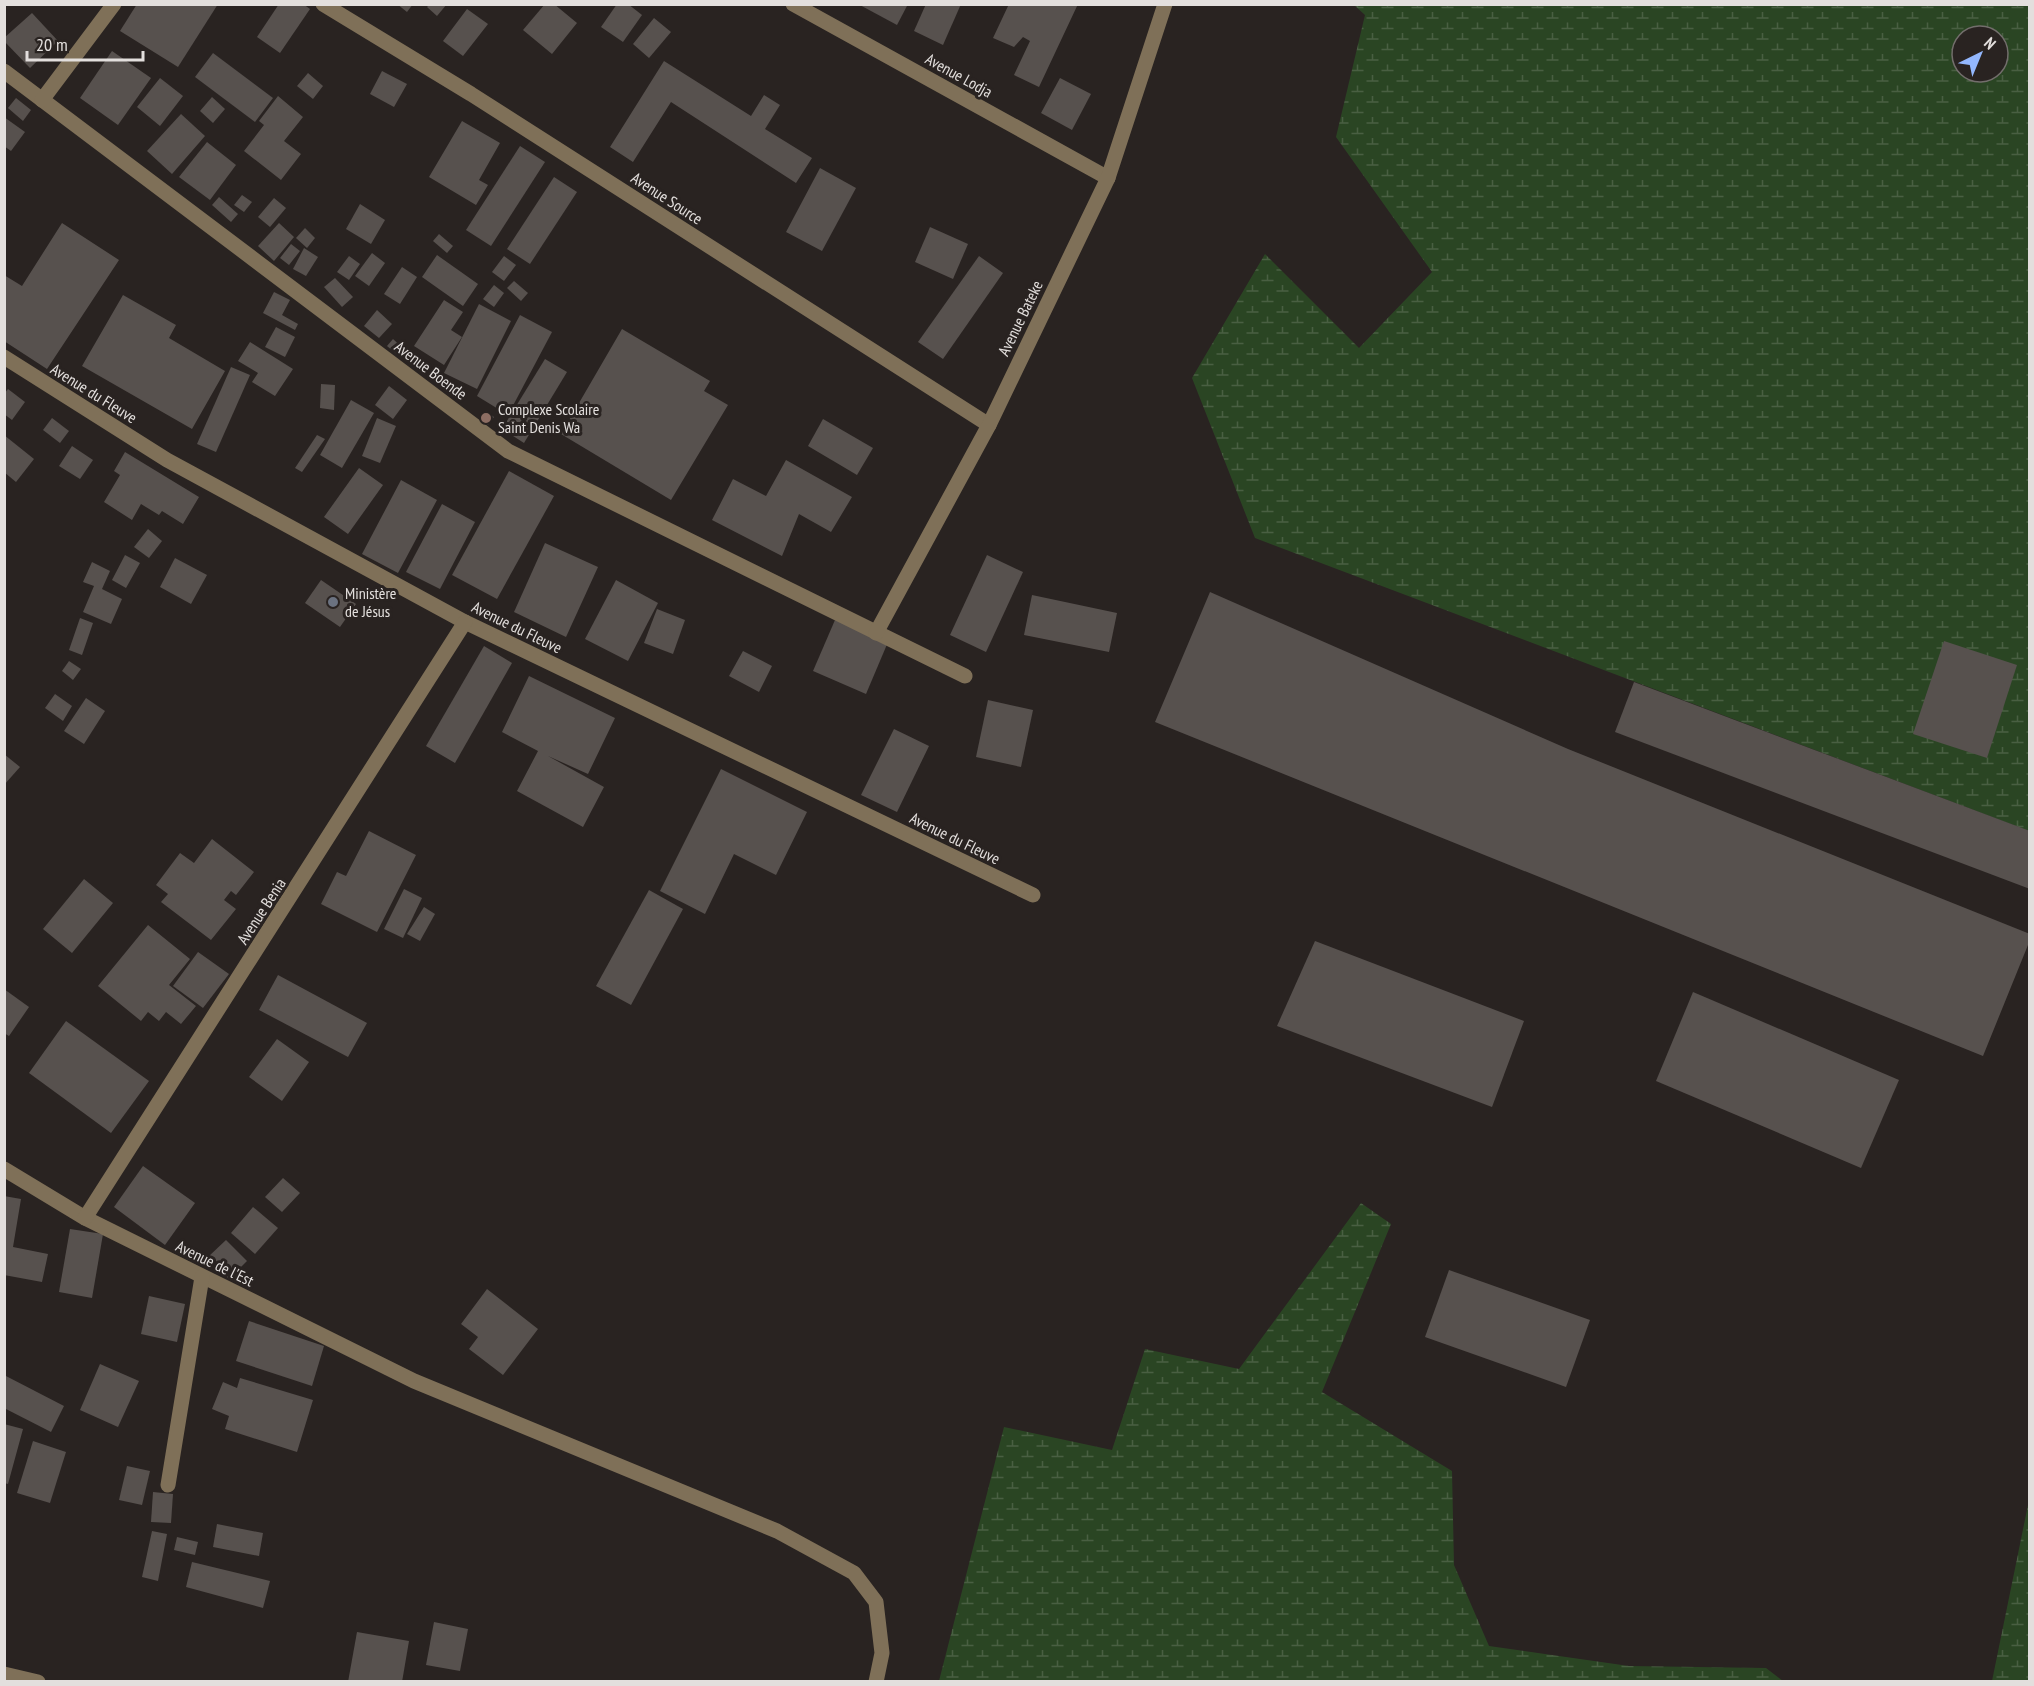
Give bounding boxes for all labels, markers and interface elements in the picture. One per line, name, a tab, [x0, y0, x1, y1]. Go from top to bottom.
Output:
scale bar	[27, 24, 142, 62]
north arrow	[1950, 24, 2010, 84]
text: 20 m	[36, 33, 68, 56]
text: N	[1980, 33, 2000, 53]
street label: Avenue Lodja	[922, 48, 996, 102]
street label: Avenue Source	[628, 168, 706, 228]
street label: Avenue Bateke	[993, 277, 1047, 359]
street label: Avenue Boende	[391, 336, 471, 404]
street label: Avenue du Fleuve	[47, 359, 141, 427]
place label: Complexe Scolaire Saint Denis Wa	[498, 399, 599, 437]
marker: Complexe Scolaire Saint Denis Wa	[479, 411, 493, 425]
place label: Ministère de Jésus	[345, 583, 396, 621]
marker: Ministère de Jésus	[326, 595, 340, 609]
street label: Avenue du Fleuve	[469, 597, 565, 657]
street label: Avenue du Fleuve	[907, 808, 1003, 868]
street label: Avenue Benia	[232, 874, 290, 948]
street label: Avenue de l'Est	[173, 1236, 258, 1291]

